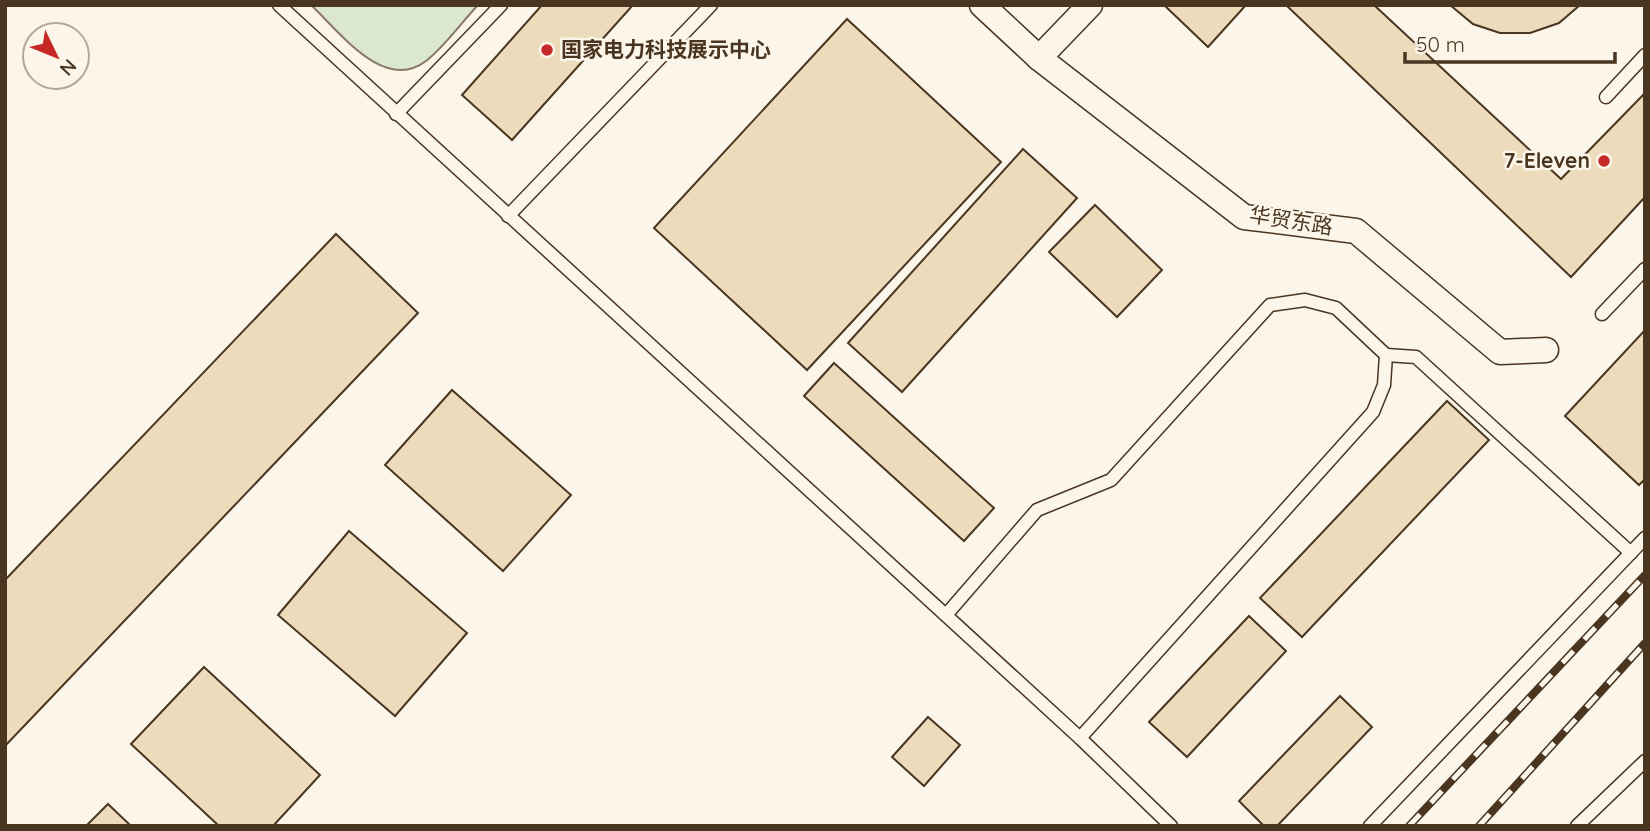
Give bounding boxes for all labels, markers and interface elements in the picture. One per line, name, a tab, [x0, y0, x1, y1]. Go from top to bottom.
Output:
north arrow	[21, 21, 91, 91]
scale bar	[1405, 21, 1615, 65]
text: 50 m	[1416, 31, 1465, 57]
place label: 国家电力科技展示中心	[561, 36, 771, 62]
marker: 国家电力科技展示中心	[539, 42, 555, 58]
text: N	[55, 54, 82, 81]
place label: 7-Eleven	[1504, 147, 1590, 173]
marker: 7-Eleven	[1596, 153, 1612, 169]
street label: 华贸东路	[1248, 201, 1335, 239]

